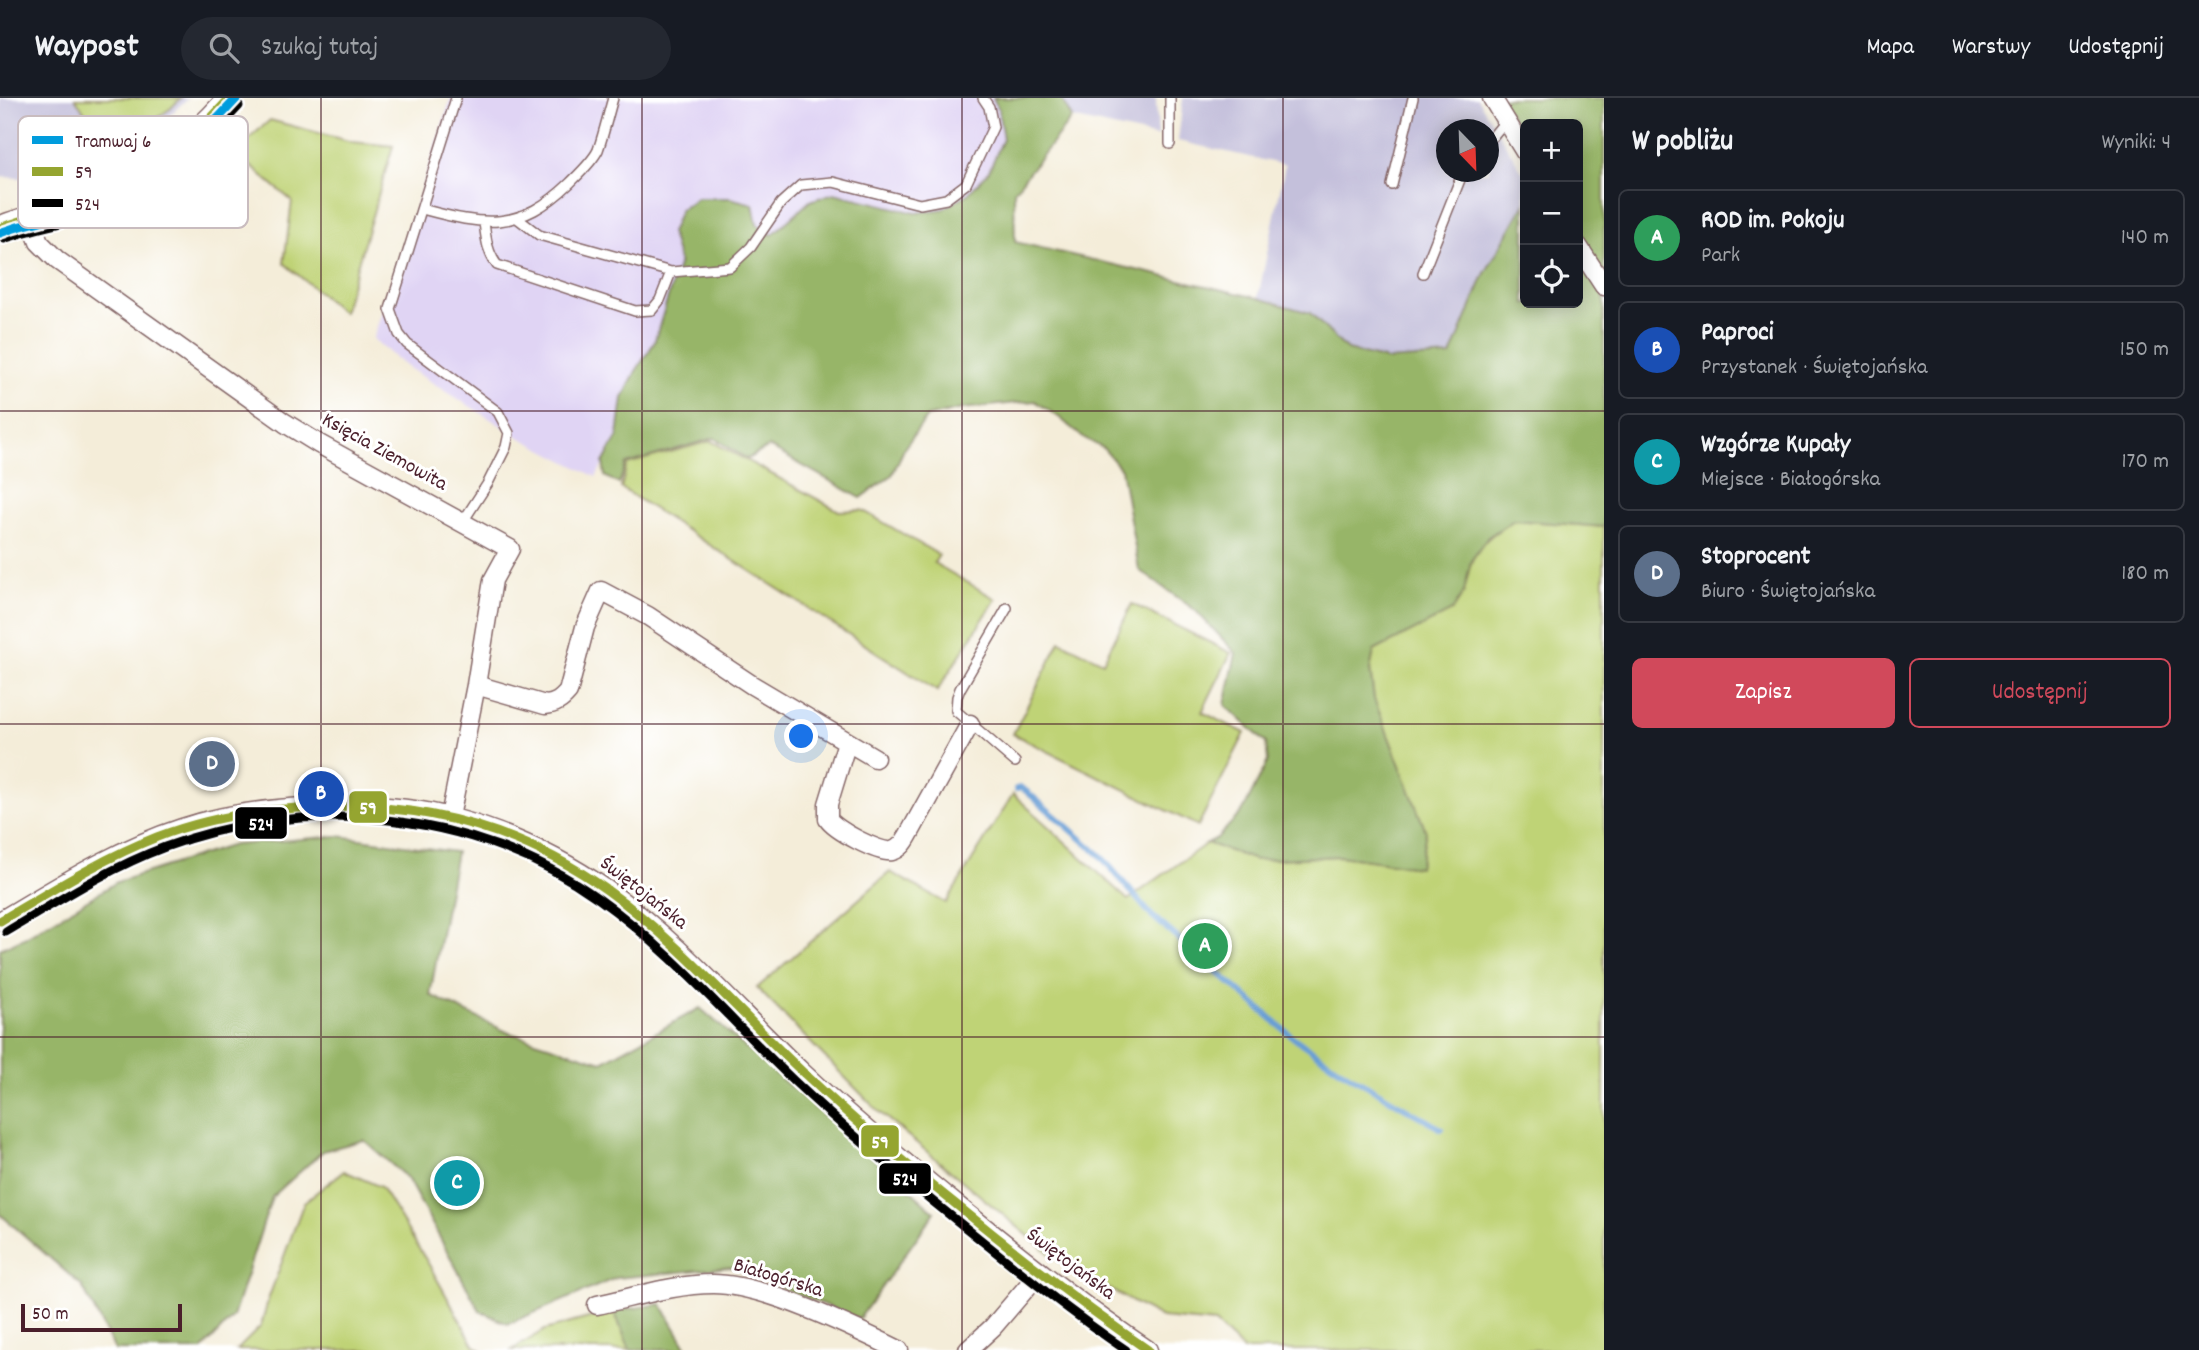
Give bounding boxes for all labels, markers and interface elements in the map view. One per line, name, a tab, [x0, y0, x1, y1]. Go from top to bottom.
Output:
search box	[181, 17, 671, 80]
text: Waypost	[35, 25, 139, 72]
icon: search	[205, 29, 243, 67]
text: Szukaj tutaj	[261, 30, 378, 67]
text: Mapa	[1866, 31, 1914, 65]
text: Warstwy	[1952, 31, 2030, 65]
text: Udostępnij	[2068, 31, 2164, 65]
legend	[18, 116, 248, 228]
north arrow	[1436, 119, 1499, 182]
map controls	[1520, 119, 1583, 308]
button: +	[1520, 119, 1583, 182]
text: W pobliżu	[1632, 122, 1733, 165]
text: Wyniki: 4	[2101, 127, 2171, 160]
text: Tramwaj 6	[75, 130, 151, 157]
text: 59	[75, 161, 93, 188]
button: −	[1520, 182, 1583, 245]
text: 524	[75, 193, 100, 220]
text: ROD im. Pokoju	[1701, 203, 1844, 240]
text: A	[1651, 222, 1663, 255]
text: 140 m	[2121, 222, 2169, 255]
text: Park	[1701, 240, 1740, 273]
button: locate	[1520, 245, 1583, 308]
text: Paproci	[1701, 315, 1773, 352]
text: B	[1652, 334, 1662, 367]
text: 150 m	[2120, 334, 2169, 367]
text: Przystanek · Świętojańska	[1701, 352, 1928, 385]
street label: Księcia Ziemowita	[316, 406, 453, 501]
text: Wzgórze Kupały	[1701, 427, 1850, 464]
text: C	[1651, 446, 1663, 479]
text: 170 m	[2122, 446, 2169, 479]
text: Miejsce · Białogórska	[1701, 464, 1880, 497]
text: Stoprocent	[1701, 539, 1810, 576]
text: D	[1651, 558, 1663, 591]
text: 180 m	[2121, 558, 2169, 591]
text: Biuro · Świętojańska	[1701, 576, 1875, 609]
button: Zapisz	[1632, 658, 1895, 728]
button: Udostępnij	[1909, 658, 2171, 728]
your location	[784, 719, 818, 753]
pin: D	[189, 738, 235, 790]
pin: B	[298, 768, 344, 820]
line badge: 59	[348, 790, 388, 824]
text: 59	[359, 797, 377, 824]
line badge: 524	[234, 806, 288, 840]
text: 524	[249, 813, 274, 840]
street label: Świętojańska	[593, 850, 694, 939]
pin: A	[1182, 920, 1228, 972]
line badge: 59	[860, 1124, 900, 1158]
text: 59	[871, 1131, 889, 1158]
pin: C	[434, 1157, 480, 1209]
line badge: 524	[878, 1162, 932, 1195]
text: 524	[893, 1168, 918, 1195]
street label: Świętojańska	[1019, 1222, 1122, 1309]
street label: Białogórska	[730, 1251, 827, 1307]
scale bar	[21, 1301, 182, 1333]
text: 50 m	[32, 1302, 69, 1329]

